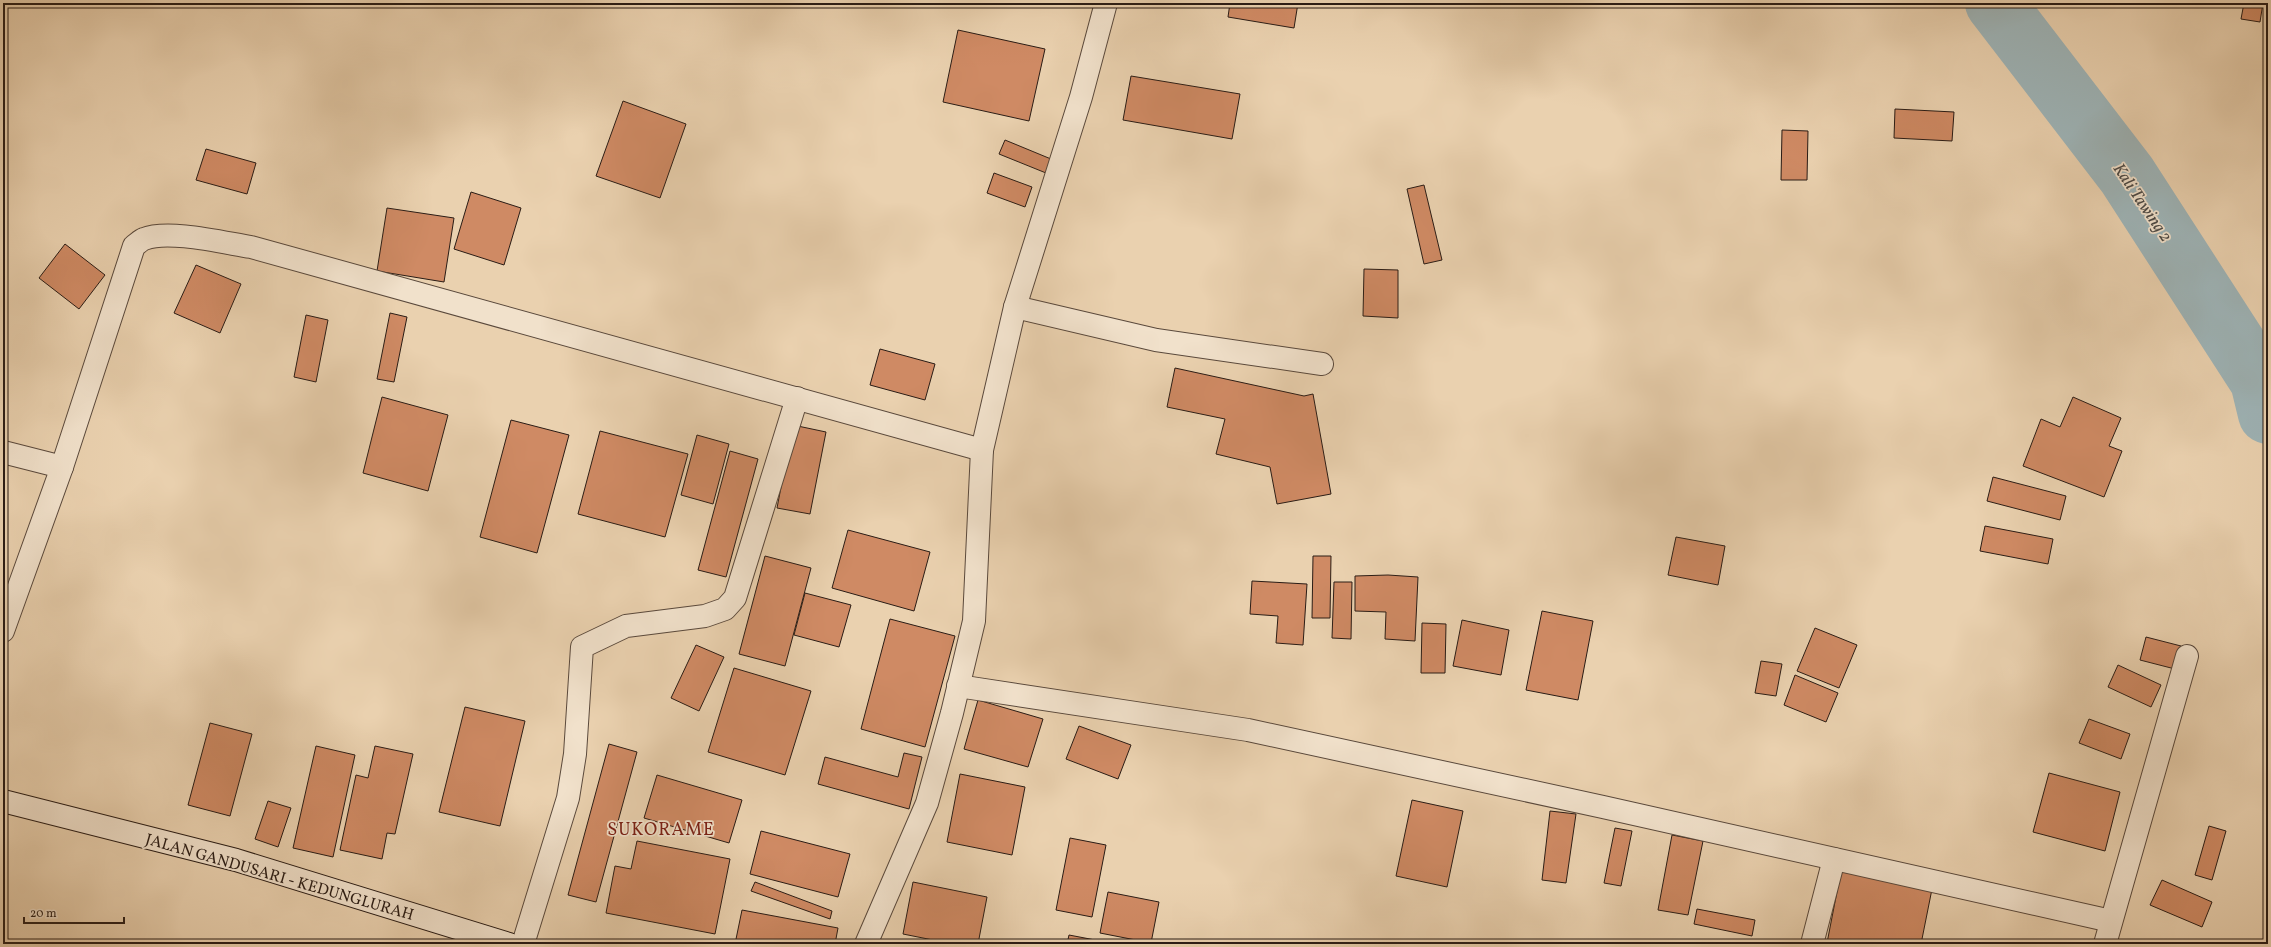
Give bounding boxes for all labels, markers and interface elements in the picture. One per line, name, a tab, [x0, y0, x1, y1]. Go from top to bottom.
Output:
water label: Kali Tawing 2	[2107, 159, 2177, 247]
district label: SUKORAME	[607, 818, 715, 843]
street label: JALAN GANDUSARI - KEDUNGLURAH	[143, 829, 416, 927]
scale bar	[24, 899, 124, 925]
text: 20 m	[30, 906, 57, 922]

